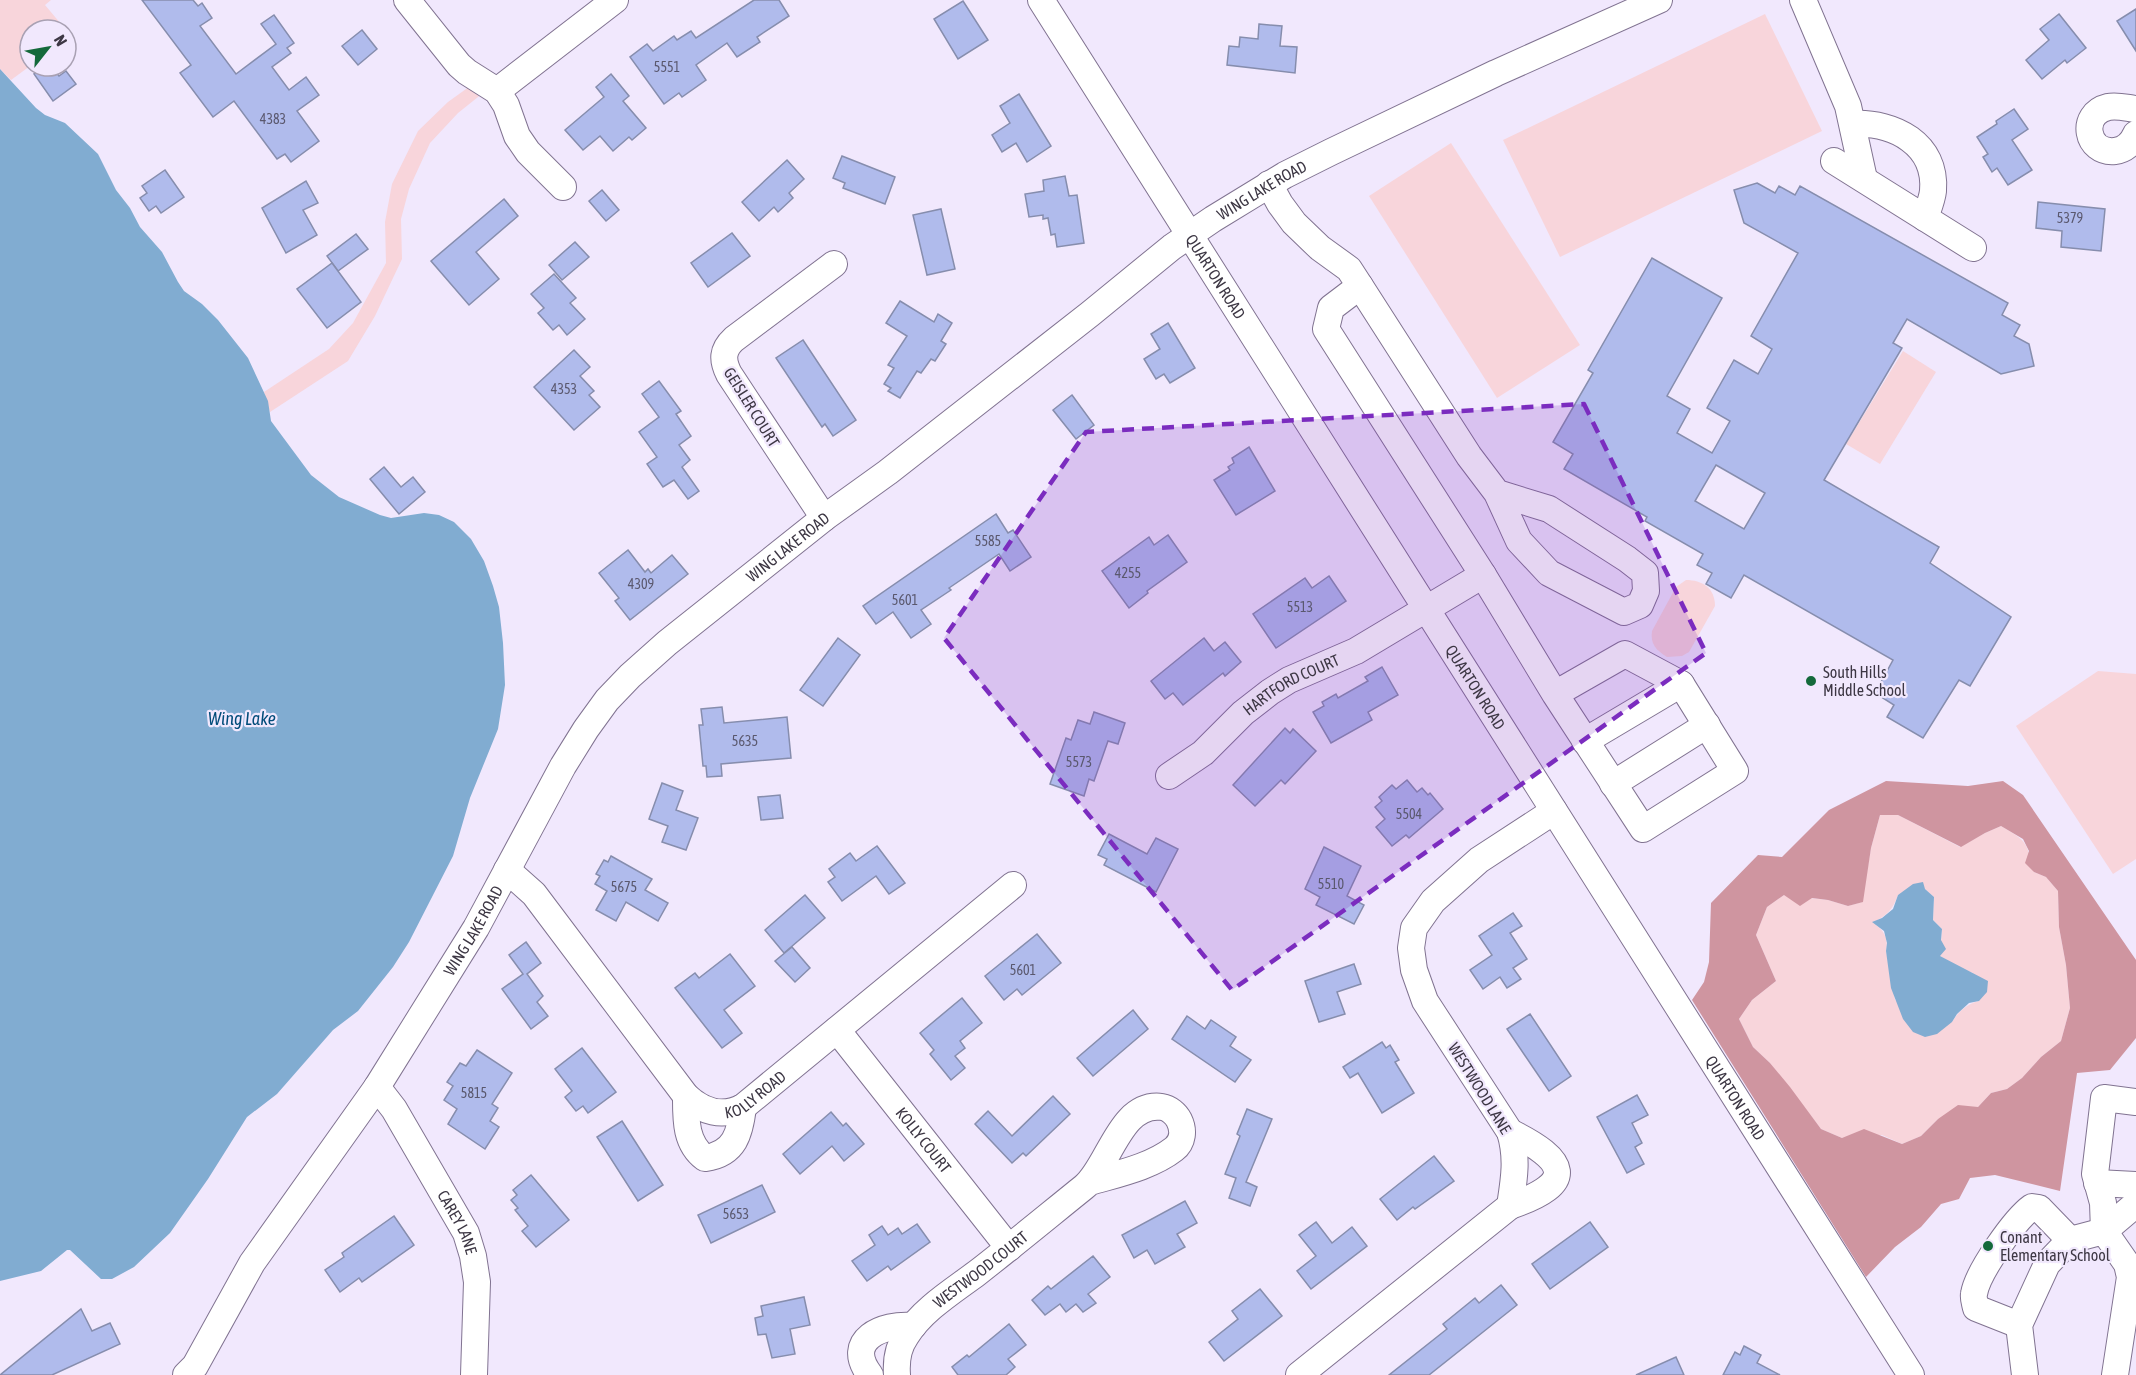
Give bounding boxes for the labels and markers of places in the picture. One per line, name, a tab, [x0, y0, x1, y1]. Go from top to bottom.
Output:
place label: South Hills Middle School	[1823, 663, 1907, 699]
marker: South Hills Middle School	[1804, 674, 1818, 688]
place label: Conant Elementary School	[2000, 1228, 2111, 1265]
marker: Conant Elementary School	[1981, 1239, 1995, 1253]

